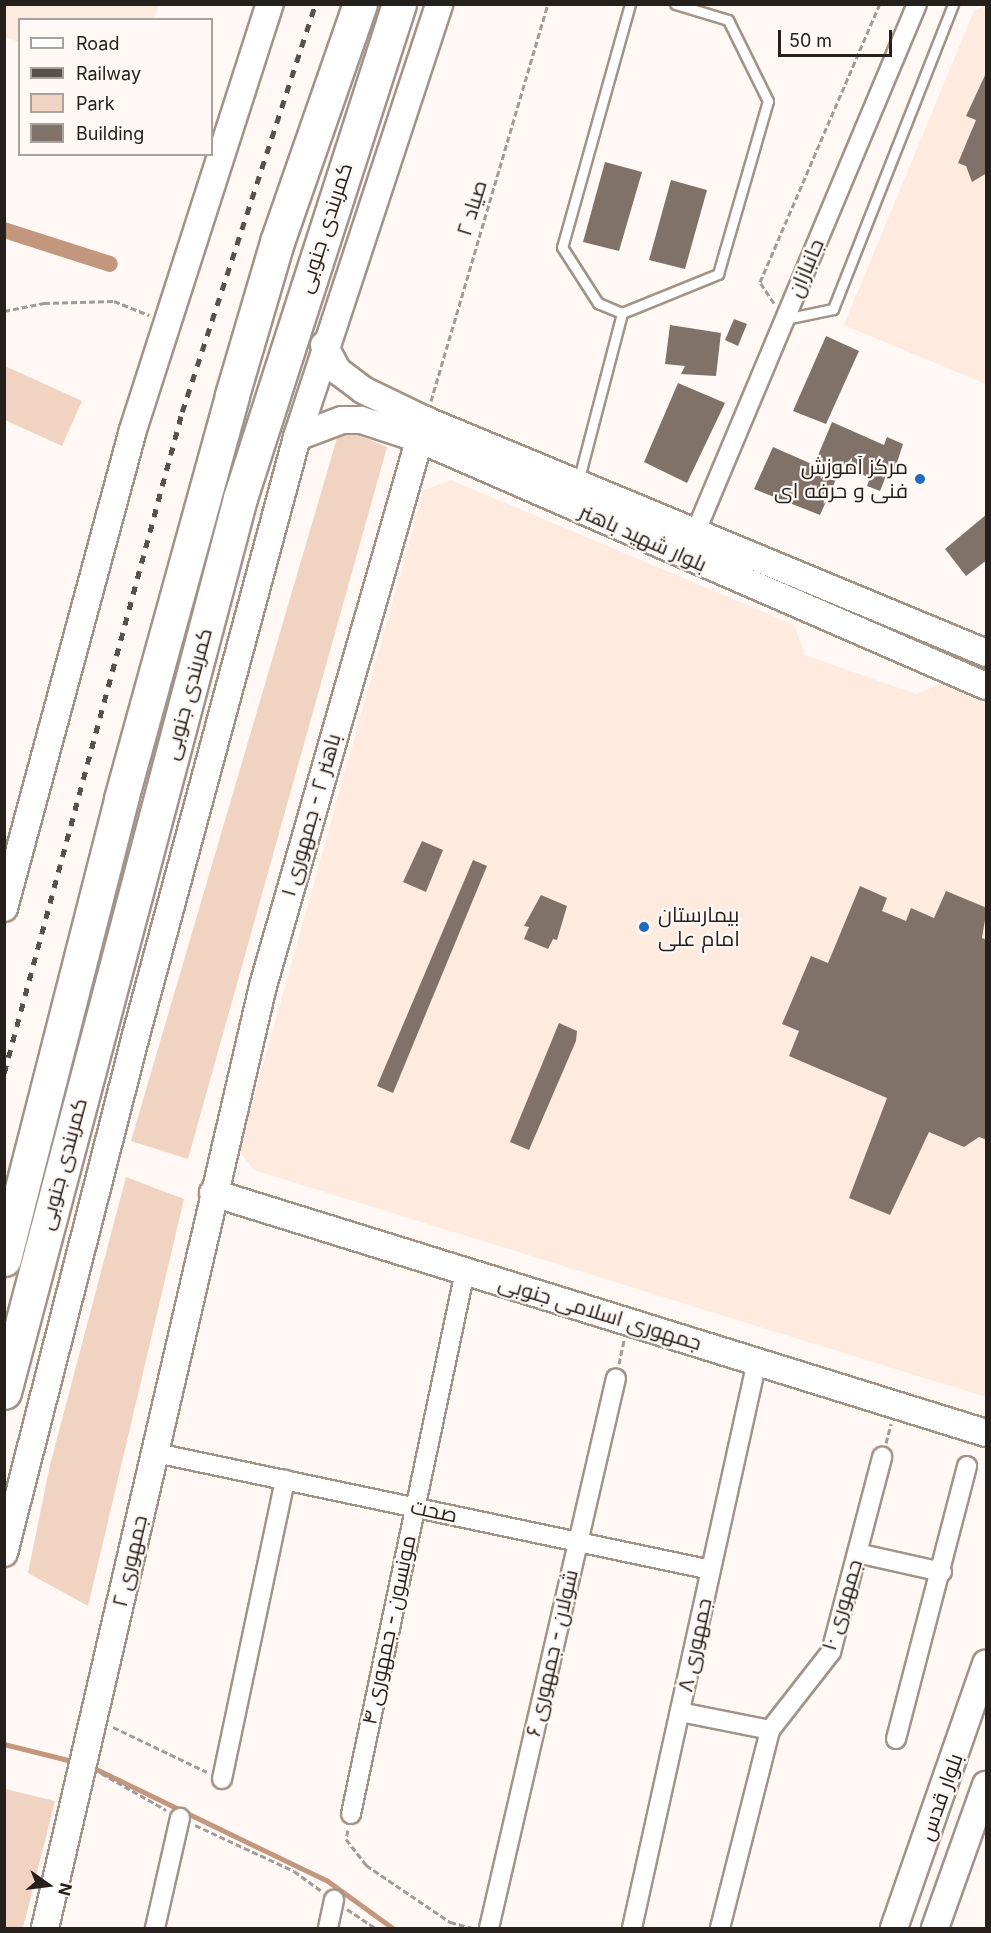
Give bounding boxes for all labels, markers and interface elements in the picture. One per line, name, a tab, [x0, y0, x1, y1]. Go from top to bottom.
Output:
legend	[18, 18, 213, 156]
scale bar	[781, 18, 895, 56]
text: 50 m	[789, 30, 832, 51]
text: Road	[76, 33, 119, 54]
text: Railway	[76, 63, 141, 84]
text: Park	[76, 93, 115, 114]
text: Building	[76, 123, 144, 144]
street label: کمربندی جنوبی	[292, 160, 358, 296]
street label: صیاد ۲	[452, 177, 492, 239]
street label: جانبازان	[782, 235, 830, 301]
place label: مرکز آموزش فنی و حرفه ای	[774, 454, 908, 504]
marker: مرکز آموزش فنی و حرفه ای	[913, 472, 927, 486]
street label: بلوار شهید باهنر	[575, 499, 711, 577]
street label: کمربندی جنوبی	[158, 625, 218, 763]
street label: باهنر ۲ - جمهوری ۱	[276, 731, 346, 899]
place label: بیمارستان امام علی	[658, 902, 740, 952]
marker: بیمارستان امام علی	[635, 918, 653, 936]
street label: کمربندی جنوبی	[33, 1095, 93, 1233]
street label: جمهوری اسلامی جنوبی	[495, 1270, 705, 1356]
street label: صحت	[408, 1494, 460, 1528]
street label: جمهوری ۲	[107, 1513, 153, 1609]
street label: مونسون - جمهوری ۴	[357, 1533, 421, 1727]
street label: جمهوری ۱۰	[816, 1556, 868, 1654]
street label: شولان - جمهوری ۶	[521, 1567, 583, 1739]
street label: جمهوری ۸	[673, 1596, 717, 1694]
street label: بلوار قدس	[914, 1750, 968, 1844]
north arrow	[18, 1855, 78, 1915]
text: N	[54, 1881, 77, 1898]

